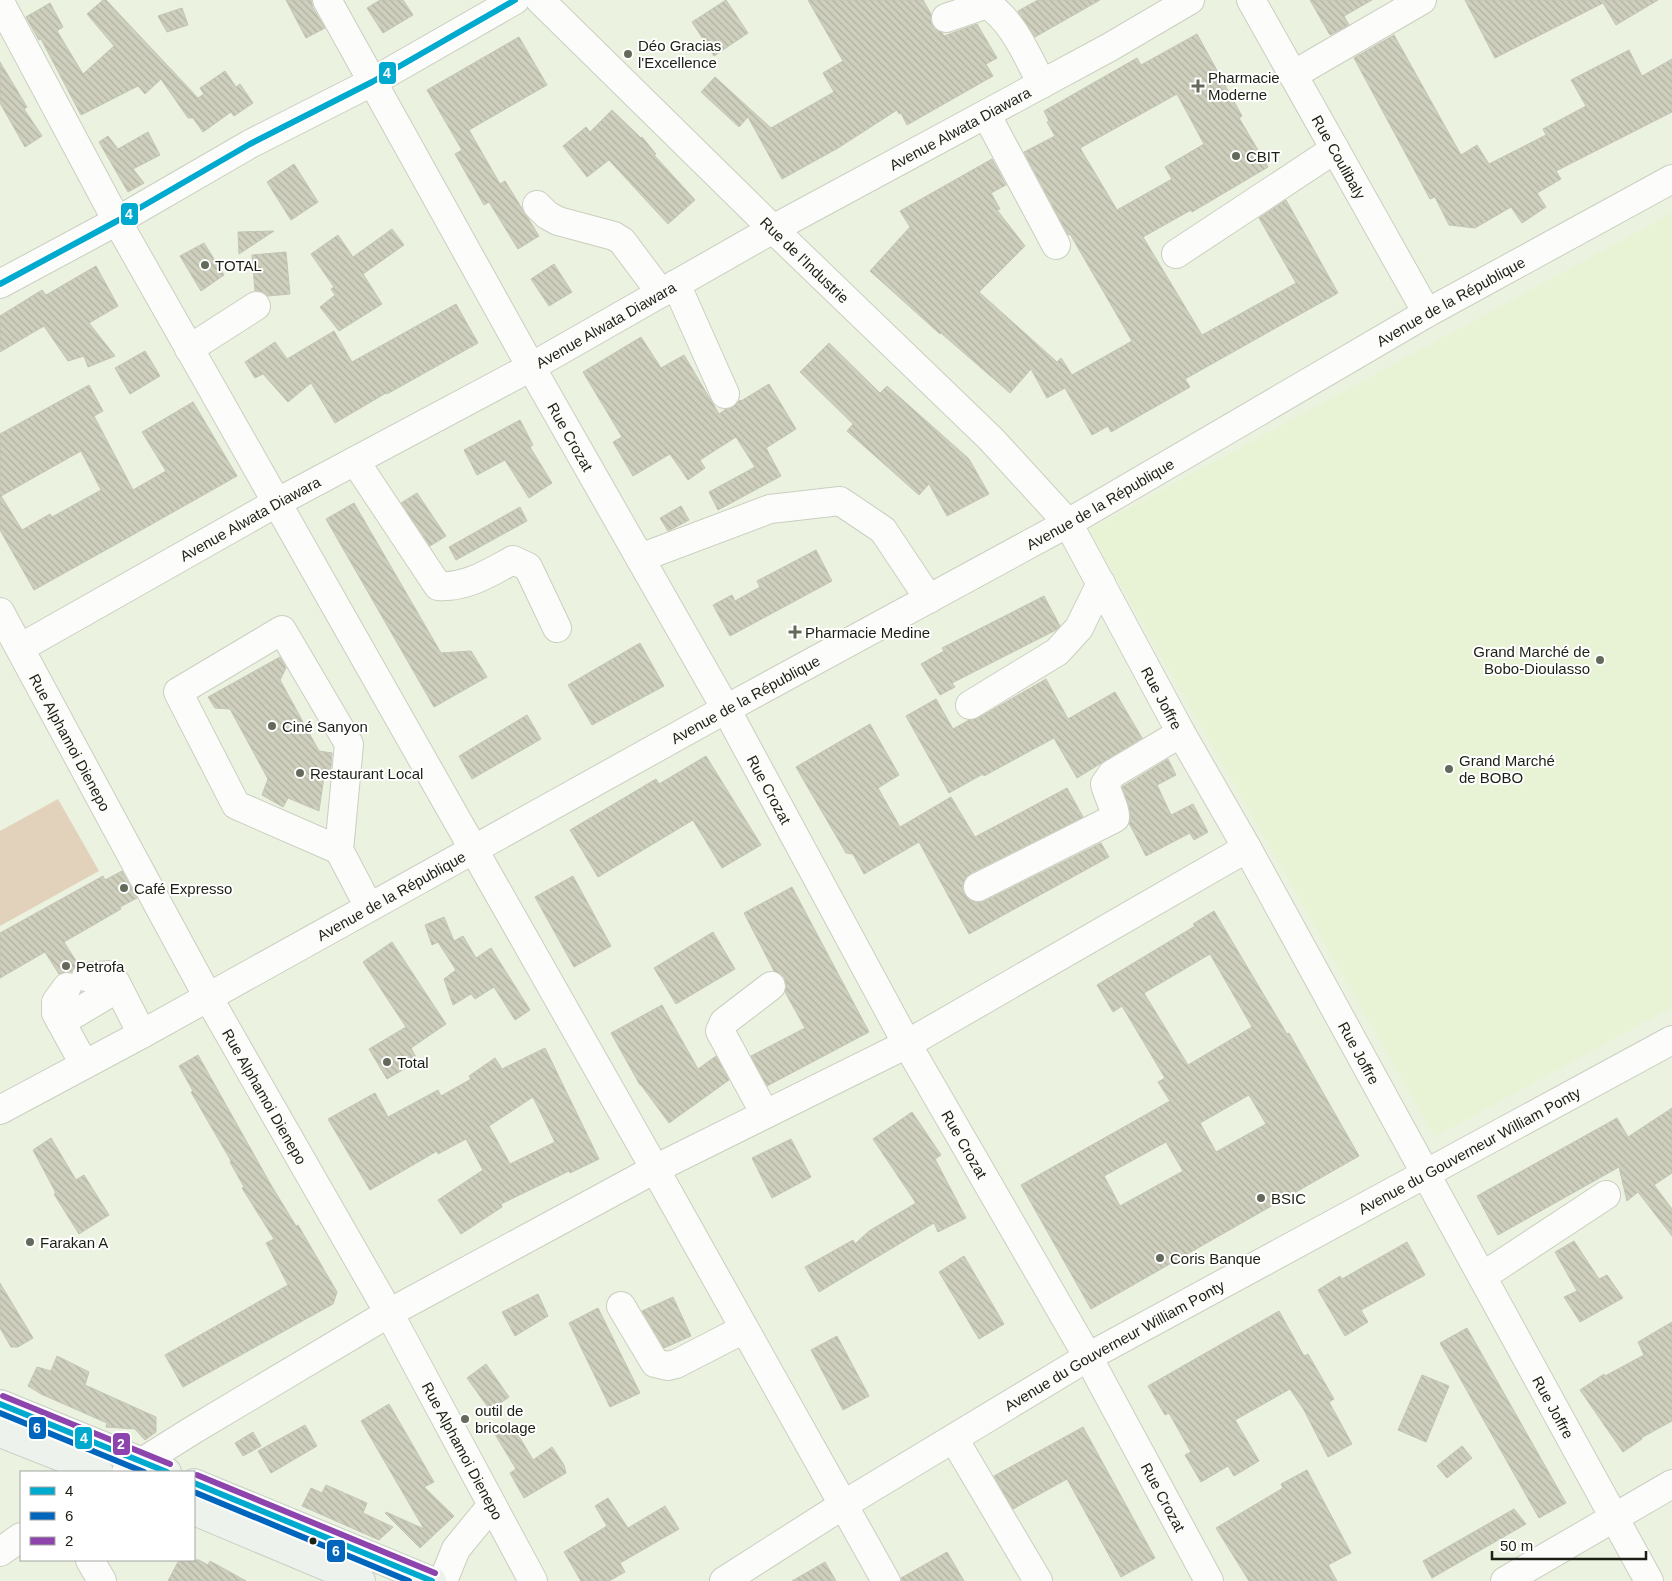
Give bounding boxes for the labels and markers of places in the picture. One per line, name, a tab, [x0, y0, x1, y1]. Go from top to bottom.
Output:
place label: Déo Gracias l'Excellence	[638, 37, 721, 71]
marker: Déo Gracias l'Excellence	[622, 48, 634, 60]
place label: Pharmacie Moderne	[1208, 69, 1280, 103]
marker: Pharmacie Moderne	[1192, 80, 1204, 92]
place label: CBIT	[1246, 148, 1280, 165]
marker: CBIT	[1230, 150, 1242, 162]
place label: TOTAL	[215, 257, 262, 274]
marker: TOTAL	[199, 259, 211, 271]
place label: Pharmacie Medine	[805, 624, 930, 641]
marker: Pharmacie Medine	[789, 626, 801, 638]
place label: Grand Marché de Bobo-Dioulasso	[1473, 643, 1590, 677]
marker: Grand Marché de Bobo-Dioulasso	[1594, 654, 1606, 666]
place label: Ciné Sanyon	[282, 718, 368, 735]
marker: Ciné Sanyon	[266, 720, 278, 732]
place label: Grand Marché de BOBO	[1459, 752, 1555, 786]
marker: Grand Marché de BOBO	[1443, 763, 1455, 775]
place label: Restaurant Local	[310, 765, 423, 782]
marker: Restaurant Local	[294, 767, 306, 779]
place label: Café Expresso	[134, 880, 232, 897]
marker: Café Expresso	[118, 882, 130, 894]
place label: Petrofa	[76, 958, 125, 975]
marker: Petrofa	[60, 960, 72, 972]
place label: Total	[397, 1054, 429, 1071]
marker: Total	[381, 1056, 393, 1068]
place label: BSIC	[1271, 1190, 1306, 1207]
marker: BSIC	[1255, 1192, 1267, 1204]
place label: Farakan A	[40, 1234, 108, 1251]
marker: Farakan A	[24, 1236, 36, 1248]
place label: Coris Banque	[1170, 1250, 1261, 1267]
marker: Coris Banque	[1154, 1252, 1166, 1264]
place label: outil de bricolage	[475, 1402, 536, 1436]
marker: outil de bricolage	[459, 1413, 471, 1425]
unlabelled marker	[308, 1536, 318, 1546]

